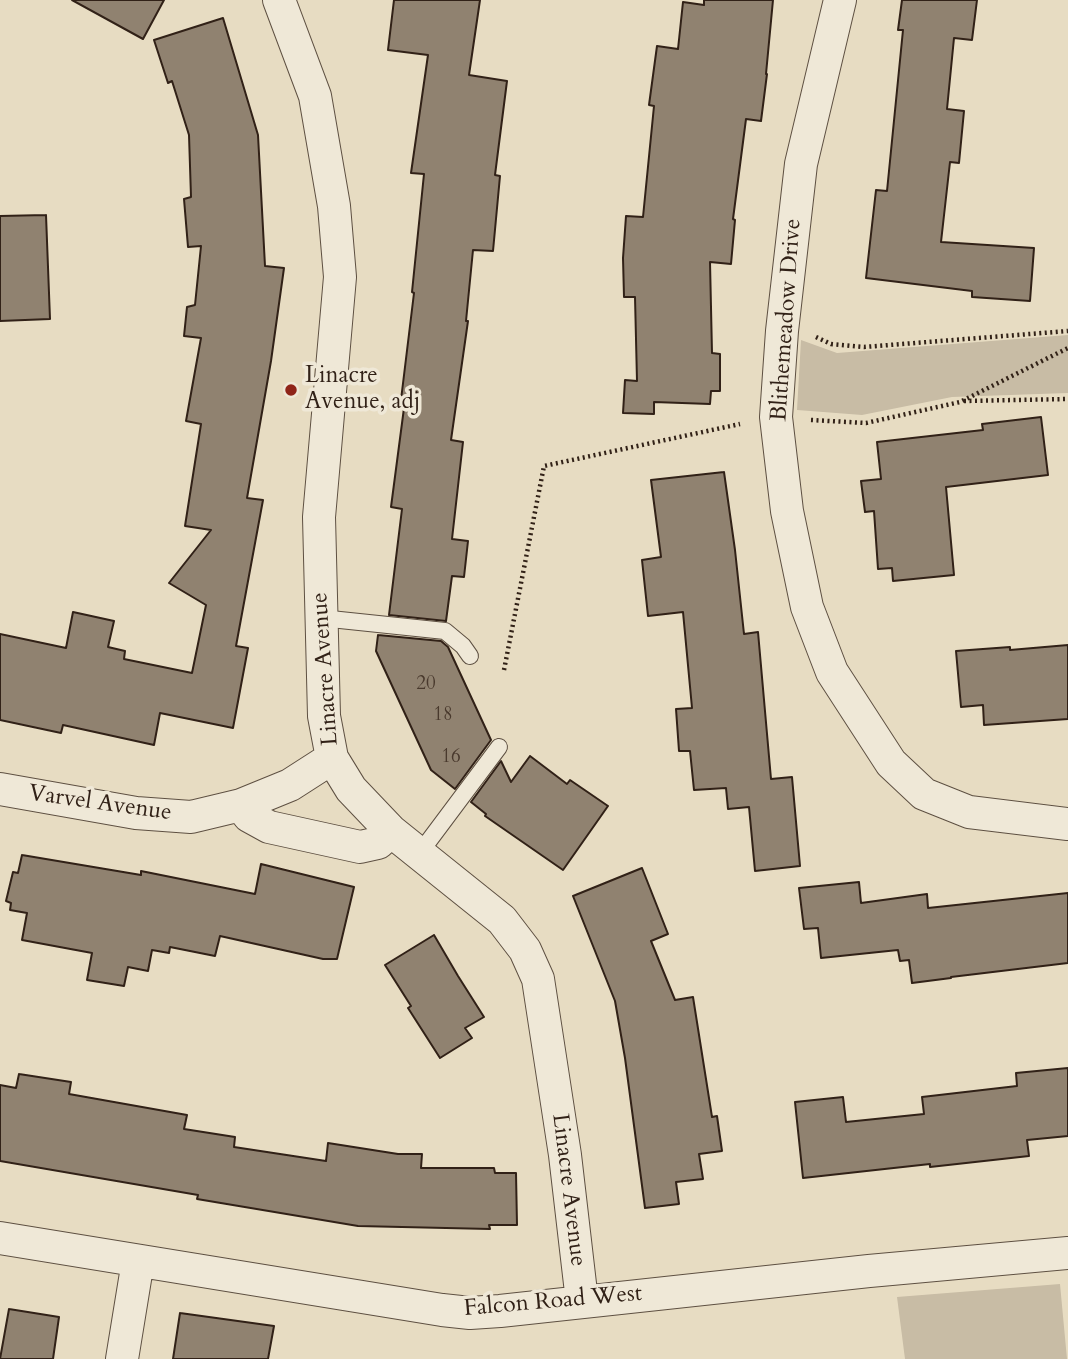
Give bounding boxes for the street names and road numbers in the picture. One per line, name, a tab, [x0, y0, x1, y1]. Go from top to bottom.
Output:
street label: Blithemeadow Drive	[766, 218, 808, 422]
street label: Linacre Avenue	[307, 591, 345, 747]
street label: Varvel Avenue	[27, 780, 173, 828]
street label: Linacre Avenue	[545, 1112, 591, 1268]
street label: Falcon Road West	[463, 1280, 643, 1324]

